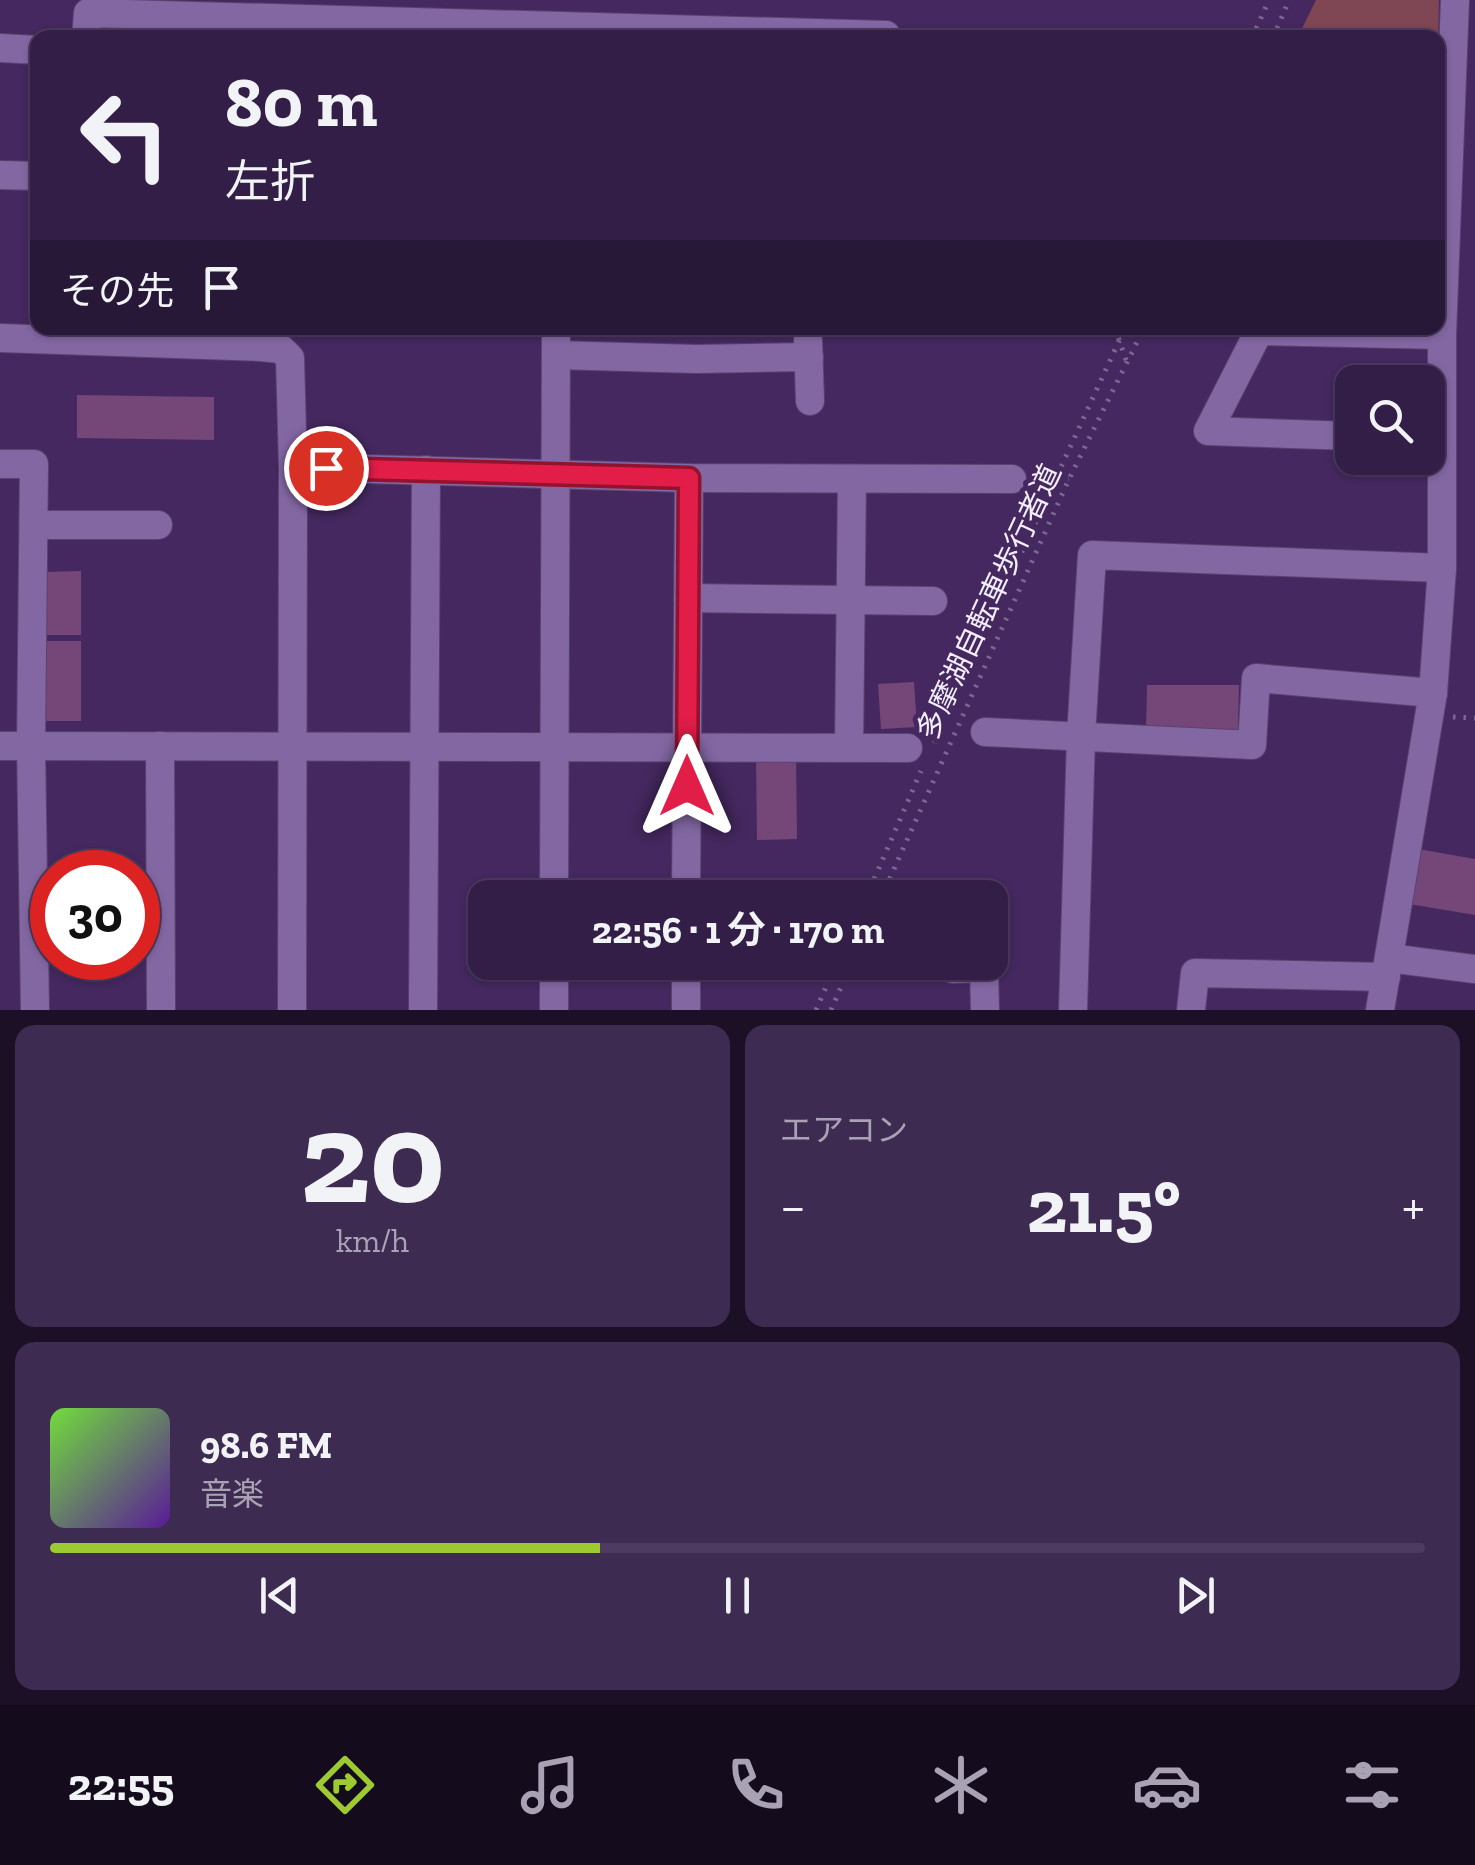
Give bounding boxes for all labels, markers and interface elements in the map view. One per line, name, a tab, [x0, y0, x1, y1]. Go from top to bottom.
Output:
text: 80 m	[225, 60, 377, 144]
icon: left	[60, 70, 190, 200]
text: 左折	[225, 155, 315, 209]
icon: arrive	[194, 260, 249, 315]
text: その先	[60, 268, 174, 314]
map controls	[1335, 365, 1445, 475]
button: search	[1335, 365, 1445, 475]
pin	[284, 426, 369, 511]
icon: arrive	[299, 441, 354, 496]
street label: 多摩湖自転車歩行者道	[909, 458, 1069, 746]
position arrow	[635, 734, 739, 838]
speed limit sign: 30	[30, 850, 160, 980]
text: 22:56 · 1 分 · 170 m	[592, 907, 884, 953]
text: 20	[300, 1079, 445, 1235]
text: エアコン	[780, 1111, 908, 1149]
text: 21.5°	[1027, 1161, 1181, 1251]
text: −	[780, 1173, 806, 1239]
text: +	[1402, 1173, 1425, 1239]
text: km/h	[336, 1222, 409, 1260]
text: 98.6 FM	[200, 1422, 332, 1468]
text: 音楽	[200, 1475, 264, 1513]
icon: previous	[252, 1568, 307, 1623]
icon: pause	[710, 1568, 765, 1623]
icon: next	[1168, 1568, 1223, 1623]
icon: directions	[310, 1750, 380, 1820]
icon: music	[515, 1750, 585, 1820]
icon: phone	[721, 1750, 791, 1820]
icon: climate	[926, 1750, 996, 1820]
icon: car	[1132, 1750, 1202, 1820]
icon: filters	[1337, 1750, 1407, 1820]
text: 22:55	[68, 1758, 174, 1812]

